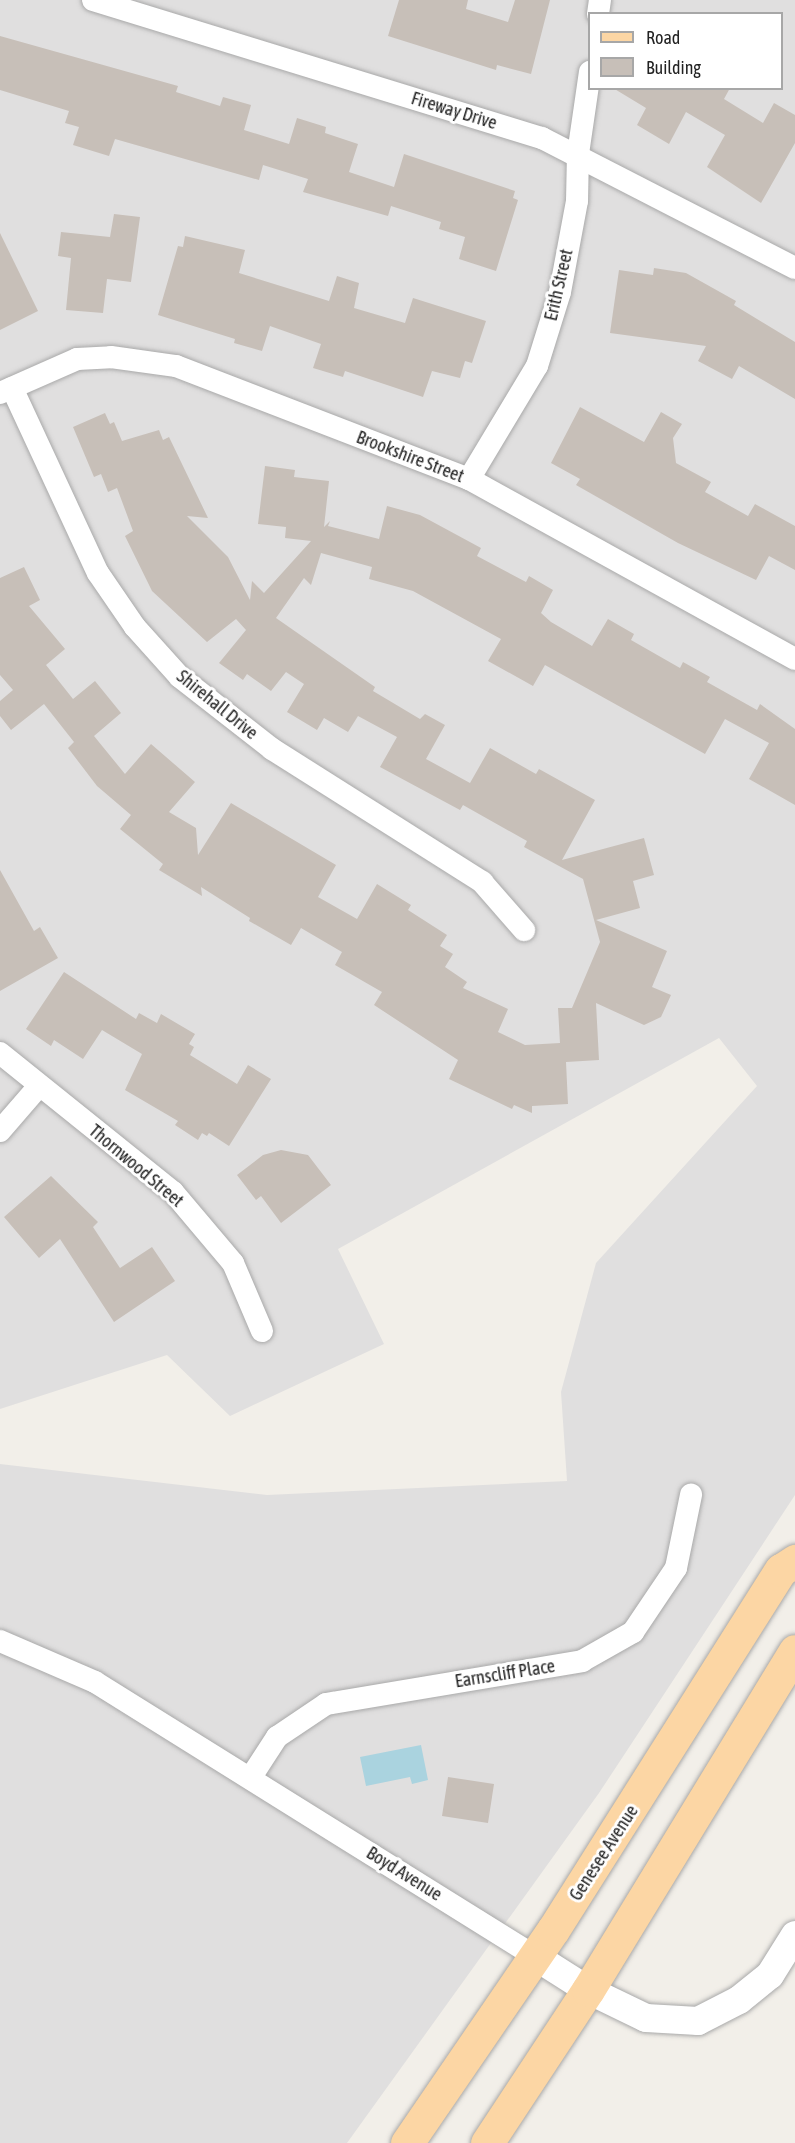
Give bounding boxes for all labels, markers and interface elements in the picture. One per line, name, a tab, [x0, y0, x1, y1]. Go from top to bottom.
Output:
legend	[588, 12, 783, 90]
text: Road	[646, 27, 680, 48]
text: Building	[646, 57, 701, 78]
street label: Fireway Drive	[409, 88, 499, 134]
street label: Erith Street	[540, 247, 578, 323]
street label: Brookshire Street	[353, 427, 467, 487]
street label: Shirehall Drive	[172, 666, 262, 744]
street label: Thornwood Street	[84, 1120, 188, 1212]
street label: Earnscliff Place	[453, 1655, 557, 1693]
street label: Genesee Avenue	[565, 1801, 643, 1905]
street label: Boyd Avenue	[362, 1842, 446, 1906]

